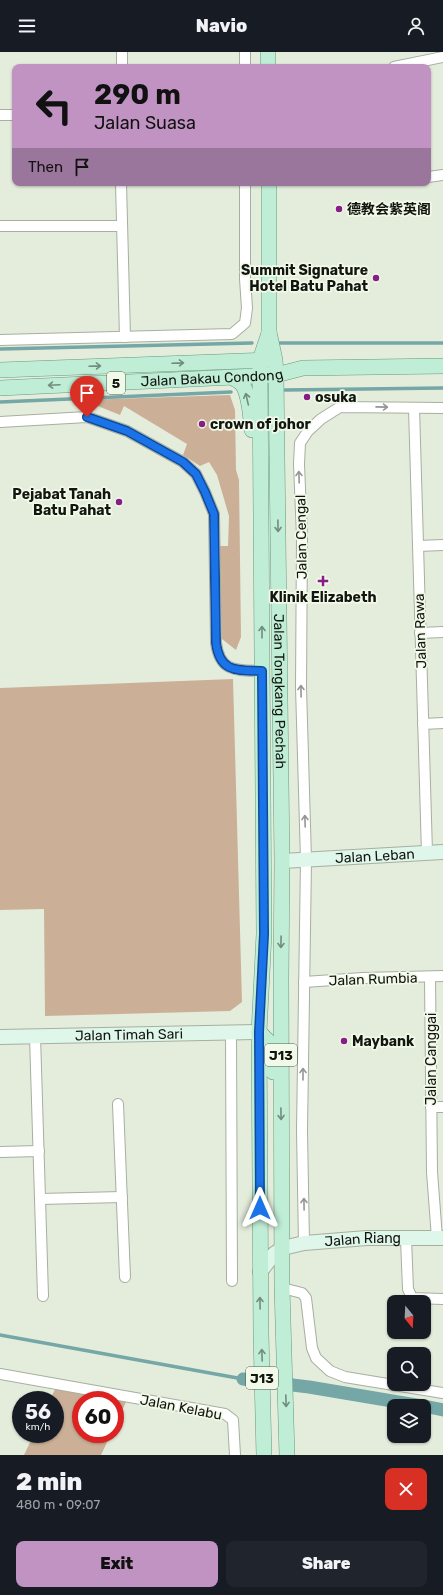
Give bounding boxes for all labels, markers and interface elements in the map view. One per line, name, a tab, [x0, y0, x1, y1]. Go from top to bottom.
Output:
icon: menu	[16, 15, 38, 37]
text: Navio	[196, 15, 247, 37]
icon: person	[405, 15, 427, 37]
text: 290 m	[94, 78, 181, 111]
icon: left	[28, 80, 80, 132]
text: Jalan Suasa	[94, 112, 196, 134]
icon: arrive	[71, 156, 93, 178]
text: Then	[28, 158, 63, 176]
place label: 德教会紫英阁	[347, 201, 431, 218]
marker: 德教会紫英阁	[334, 204, 344, 214]
place label: Summit Signature Hotel Batu Pahat	[241, 262, 368, 295]
marker: Summit Signature Hotel Batu Pahat	[371, 273, 381, 283]
one-way arrow	[171, 359, 184, 367]
one-way arrow	[88, 362, 101, 370]
street label: Jalan Bakau Condong	[140, 366, 285, 390]
road number: 5	[107, 372, 125, 394]
pin	[70, 376, 104, 417]
one-way arrow	[48, 382, 61, 389]
icon: arrive	[76, 382, 98, 404]
place label: osuka	[315, 389, 357, 406]
marker: osuka	[302, 392, 312, 402]
one-way arrow	[243, 393, 251, 406]
one-way arrow	[375, 404, 388, 411]
place label: crown of johor	[210, 416, 311, 433]
marker: crown of johor	[197, 419, 207, 429]
one-way arrow	[296, 471, 303, 484]
place label: Pejabat Tanah Batu Pahat	[12, 486, 111, 519]
street label: Jalan Cengal	[292, 494, 311, 580]
marker: Pejabat Tanah Batu Pahat	[114, 497, 124, 507]
one-way arrow	[274, 519, 282, 532]
marker: Klinik Elizabeth	[317, 575, 329, 587]
place label: Klinik Elizabeth	[269, 589, 377, 606]
street label: Jalan Rawa	[411, 593, 430, 669]
street label: Jalan Tongkang Pechah	[270, 614, 289, 769]
one-way arrow	[258, 626, 266, 639]
one-way arrow	[297, 685, 305, 698]
one-way arrow	[301, 815, 309, 828]
street label: Jalan Leban	[335, 846, 415, 867]
one-way arrow	[277, 935, 285, 948]
street label: Jalan Rumbia	[328, 969, 418, 990]
street label: Jalan Canggai	[423, 1013, 440, 1105]
street label: Jalan Timah Sari	[75, 1025, 183, 1045]
place label: Maybank	[352, 1033, 415, 1050]
marker: Maybank	[339, 1036, 349, 1046]
road number: J13	[265, 1044, 297, 1066]
one-way arrow	[299, 1068, 307, 1081]
one-way arrow	[277, 1107, 285, 1120]
position arrow	[239, 1187, 281, 1229]
one-way arrow	[300, 1198, 308, 1211]
street label: Jalan Riang	[324, 1230, 401, 1250]
north arrow	[387, 1295, 431, 1339]
map controls	[387, 1295, 431, 1443]
one-way arrow	[256, 1297, 264, 1310]
button: search	[387, 1347, 431, 1391]
one-way arrow	[258, 1349, 265, 1362]
road number: J13	[246, 1367, 278, 1389]
speed limit sign: 60	[72, 1391, 124, 1443]
street label: Jalan Kelabu	[138, 1391, 223, 1424]
one-way arrow	[282, 1394, 289, 1407]
button: layers	[387, 1399, 431, 1443]
text: 56	[25, 1400, 51, 1424]
text: km/h	[26, 1421, 50, 1433]
text: 2 min	[16, 1468, 82, 1496]
button: close	[385, 1468, 427, 1510]
text: 480 m · 09:07	[16, 1497, 100, 1512]
button: Exit	[16, 1541, 218, 1587]
button: Share	[226, 1541, 427, 1587]

